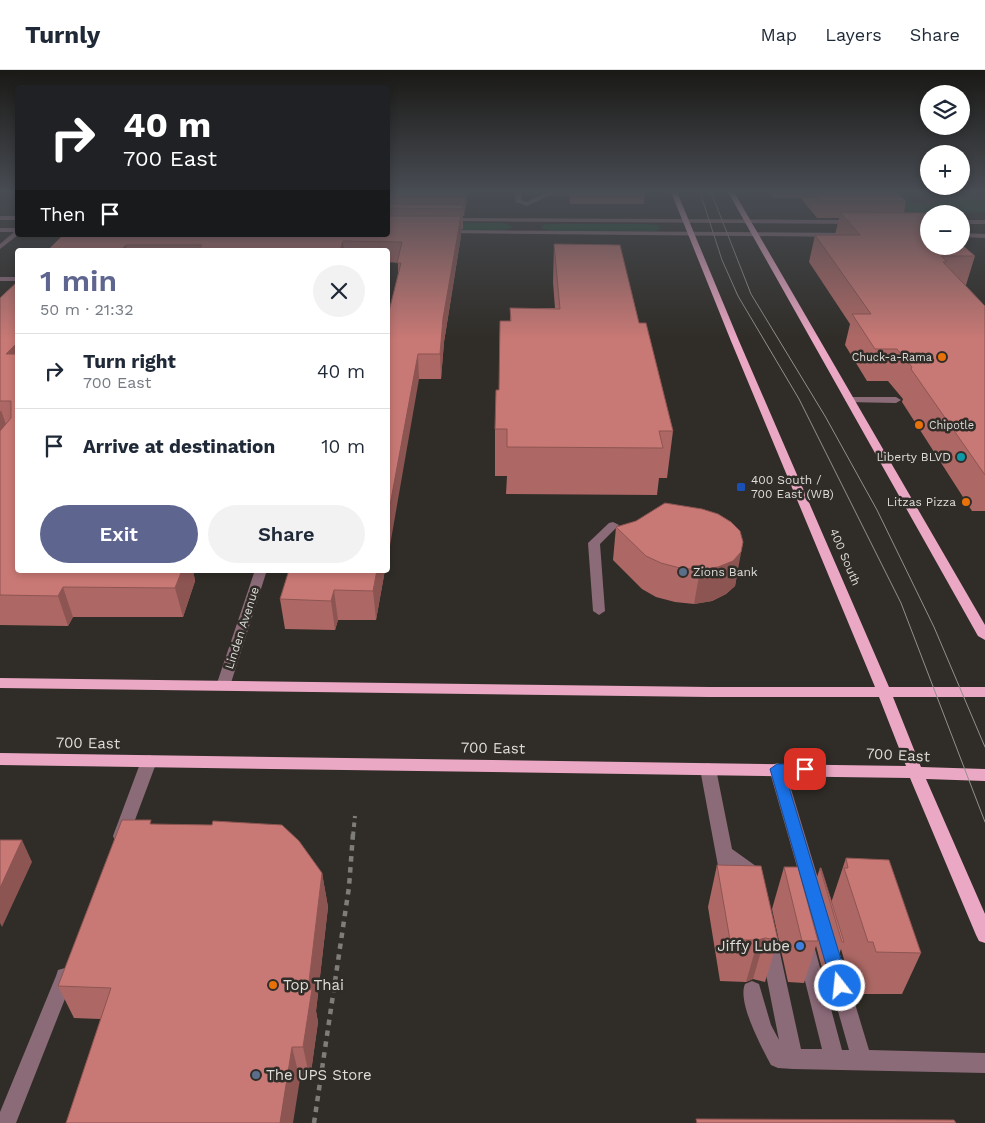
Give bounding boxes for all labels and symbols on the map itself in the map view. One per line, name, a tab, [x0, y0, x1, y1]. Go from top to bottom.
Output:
place label: Chuck-a-Rama	[852, 351, 932, 364]
marker: Chuck-a-Rama	[936, 351, 948, 363]
marker: Chipotle	[913, 419, 925, 431]
place label: Chipotle	[929, 419, 974, 432]
place label: Liberty BLVD	[876, 450, 951, 464]
marker: Liberty BLVD	[955, 451, 967, 463]
place label: 400 South / 700 East (WB)	[751, 473, 834, 501]
marker: 400 South / 700 East (WB)	[735, 481, 747, 493]
place label: Litzas Pizza	[887, 495, 956, 509]
marker: Litzas Pizza	[960, 496, 972, 508]
street label: 400 South	[827, 526, 863, 588]
place label: Zions Bank	[693, 565, 758, 579]
marker: Zions Bank	[677, 566, 689, 578]
street label: Linden Avenue	[222, 585, 262, 671]
street label: 700 East	[56, 733, 121, 753]
street label: 700 East	[461, 738, 526, 758]
street label: 700 East	[866, 744, 931, 766]
pin	[784, 748, 826, 790]
place label: Jiffy Lube	[717, 937, 790, 955]
marker: Jiffy Lube	[794, 940, 806, 952]
position arrow	[813, 959, 865, 1011]
place label: Top Thai	[283, 976, 344, 994]
marker: Top Thai	[267, 979, 279, 991]
place label: The UPS Store	[266, 1066, 372, 1084]
marker: The UPS Store	[250, 1069, 262, 1081]

